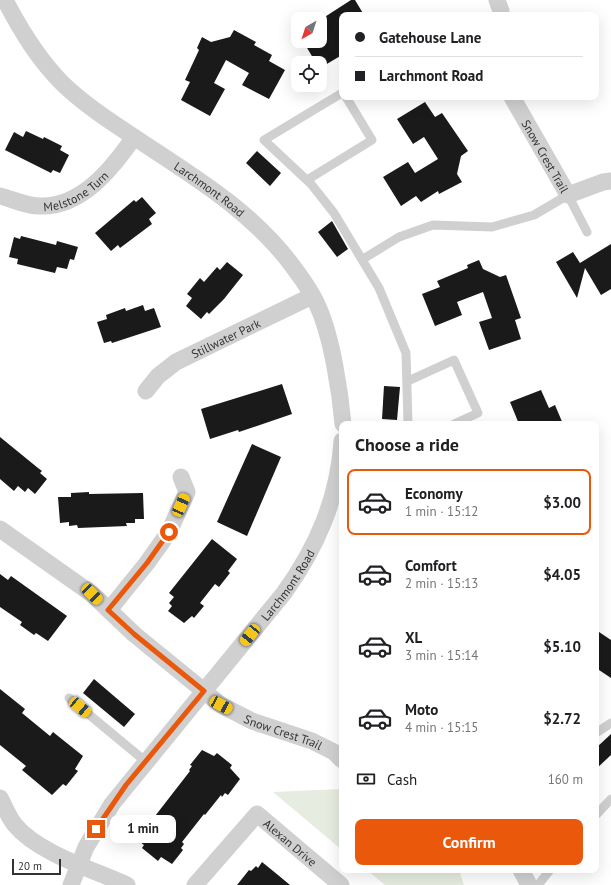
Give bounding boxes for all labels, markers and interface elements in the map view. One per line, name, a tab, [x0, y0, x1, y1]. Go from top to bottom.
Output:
north arrow	[291, 12, 327, 48]
map controls	[291, 12, 327, 92]
text: Gatehouse Lane	[379, 28, 481, 47]
button: locate	[291, 56, 327, 92]
text: Larchmont Road	[379, 66, 483, 85]
street label: Snow Crest Trail	[519, 117, 573, 196]
street label: Larchmont Road	[172, 158, 248, 220]
street label: Melstone Turn	[43, 168, 111, 214]
street label: Stillwater Park	[188, 315, 263, 361]
text: Choose a ride	[355, 433, 459, 456]
icon: car	[357, 484, 393, 520]
text: Economy	[405, 484, 463, 503]
car	[171, 492, 191, 518]
text: $3.00	[543, 493, 581, 512]
text: 1 min · 15:12	[405, 503, 478, 520]
route start	[160, 523, 178, 541]
street label: Larchmont Road	[257, 547, 317, 623]
icon: car	[357, 556, 393, 592]
text: Comfort	[405, 556, 457, 575]
text: $4.05	[543, 565, 581, 584]
text: 2 min · 15:13	[405, 575, 478, 592]
car	[79, 581, 105, 607]
car	[238, 622, 262, 648]
icon: car	[357, 628, 393, 664]
text: XL	[405, 628, 422, 647]
text: $5.10	[543, 637, 581, 656]
text: 3 min · 15:14	[405, 647, 478, 664]
car	[208, 694, 234, 716]
car	[67, 695, 93, 719]
icon: car	[357, 700, 393, 736]
text: Moto	[405, 700, 438, 719]
text: $2.72	[543, 709, 581, 728]
street label: Snow Crest Trail	[242, 711, 326, 753]
text: 4 min · 15:15	[405, 719, 478, 736]
icon: cash	[355, 768, 377, 790]
text: Cash	[387, 770, 417, 789]
text: 160 m	[548, 771, 583, 788]
callout: 1 min	[110, 815, 176, 843]
street label: Alexan Drive	[261, 815, 320, 869]
button: Confirm	[355, 819, 583, 865]
route end	[87, 820, 105, 838]
text: 1 min	[127, 820, 159, 837]
scale bar	[12, 857, 61, 876]
text: 20 m	[18, 859, 42, 873]

